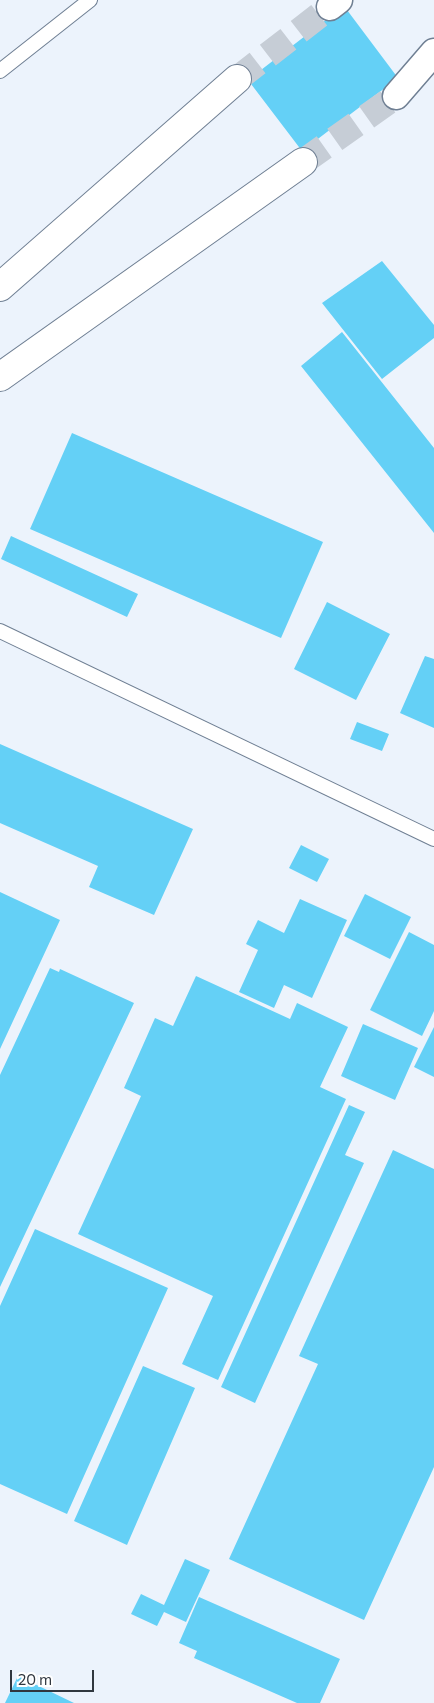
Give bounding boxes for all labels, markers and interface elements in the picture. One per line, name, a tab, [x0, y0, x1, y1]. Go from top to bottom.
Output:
scale bar	[12, 1660, 96, 1692]
text: 20 m	[18, 1670, 52, 1688]

